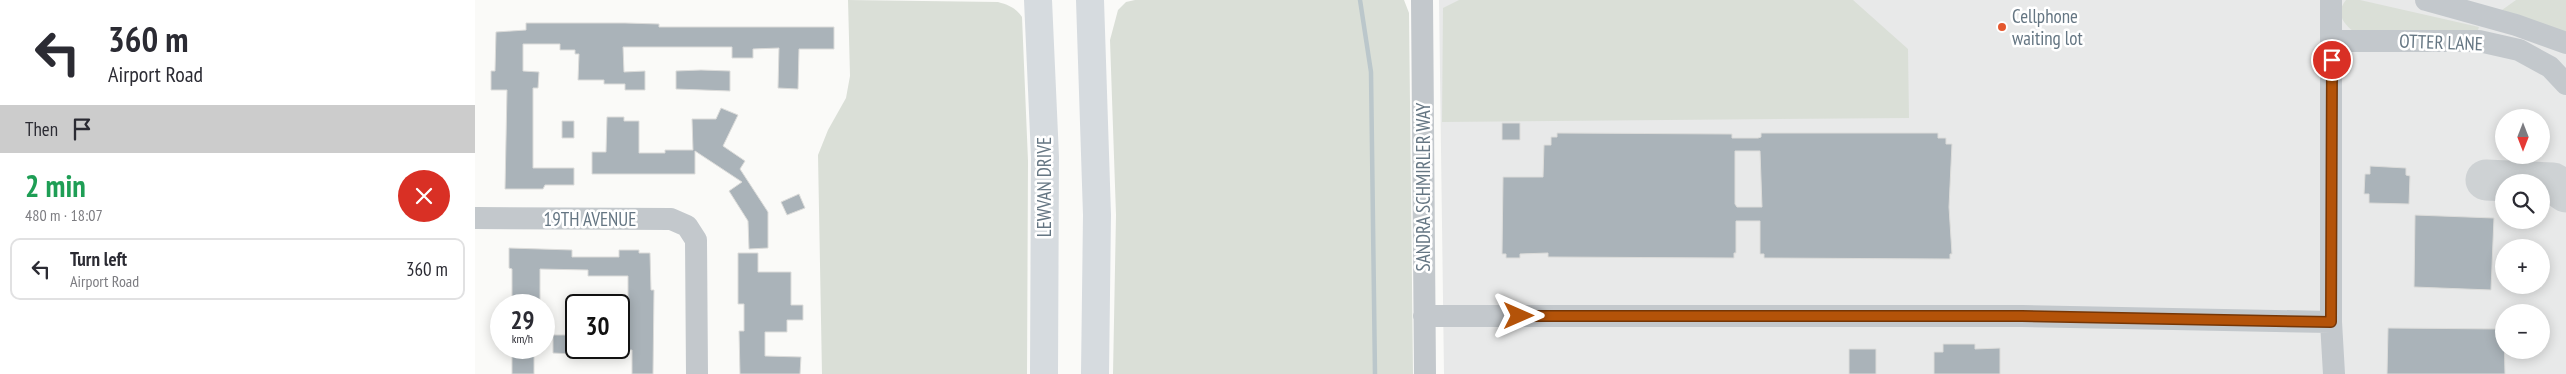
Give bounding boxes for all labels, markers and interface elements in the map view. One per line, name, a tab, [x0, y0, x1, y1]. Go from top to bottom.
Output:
place label: Cellphone waiting lot	[2012, 4, 2083, 50]
text: 360 m	[108, 16, 189, 62]
icon: left	[25, 20, 90, 85]
marker: Cellphone waiting lot	[1996, 21, 2008, 33]
street label: OTTER LANE	[2399, 29, 2483, 55]
pin	[2311, 39, 2353, 81]
icon: arrive	[2318, 46, 2346, 74]
text: Airport Road	[108, 60, 203, 88]
street label: SANDRA SCHMIRLER WAY	[1411, 102, 1435, 271]
north arrow	[2495, 109, 2550, 164]
map controls	[2495, 109, 2550, 359]
icon: arrive	[68, 115, 96, 143]
text: Then	[25, 117, 58, 141]
street label: LEWVAN DRIVE	[1032, 137, 1056, 237]
text: 2 min	[25, 166, 86, 205]
button: close	[398, 170, 450, 222]
button: search	[2495, 174, 2550, 229]
text: 480 m · 18:07	[25, 205, 103, 225]
street label: 19TH AVENUE	[544, 207, 636, 231]
button: +	[2495, 239, 2550, 294]
text: Turn left	[70, 247, 127, 271]
icon: left	[27, 255, 55, 283]
text: 360 m	[406, 257, 448, 281]
text: Airport Road	[70, 271, 139, 291]
position arrow	[1492, 289, 1544, 341]
speed limit sign: 30	[565, 294, 630, 359]
text: 29	[511, 304, 534, 336]
button: −	[2495, 304, 2550, 359]
text: km/h	[512, 331, 533, 346]

